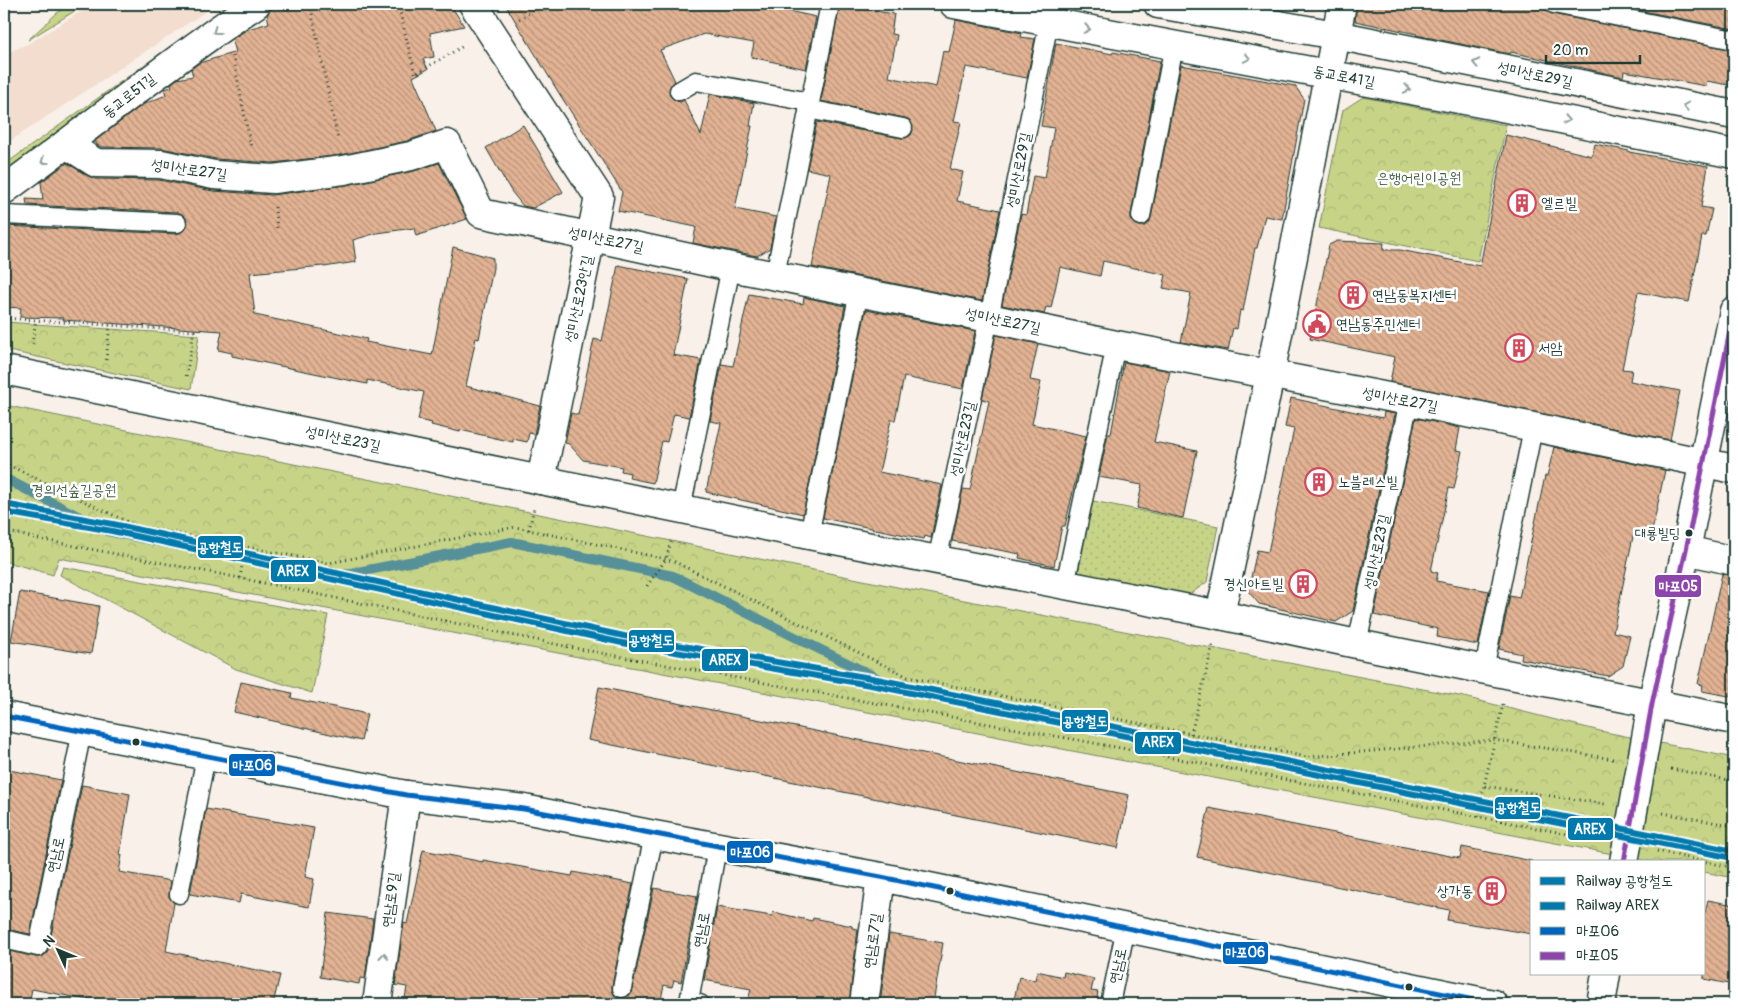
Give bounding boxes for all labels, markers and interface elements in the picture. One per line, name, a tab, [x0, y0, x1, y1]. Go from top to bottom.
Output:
one-way arrow	[1083, 24, 1092, 34]
one-way arrow	[212, 25, 221, 34]
scale bar	[1546, 32, 1639, 64]
text: 20 m	[1553, 41, 1588, 60]
one-way arrow	[1243, 53, 1252, 63]
one-way arrow	[1471, 58, 1480, 69]
street label: 성미산로29길	[1496, 58, 1574, 92]
street label: 동교로41길	[1311, 62, 1377, 92]
street label: 동교로51길	[99, 69, 159, 123]
one-way arrow	[1403, 83, 1411, 94]
one-way arrow	[1682, 101, 1691, 111]
one-way arrow	[1562, 114, 1571, 125]
street label: 성미산로29길	[1002, 131, 1036, 209]
one-way arrow	[40, 155, 50, 164]
street label: 성미산로27길	[150, 155, 228, 185]
park label: 은행어린이공원	[1377, 169, 1461, 188]
building icon: 엘르빌	[1507, 188, 1537, 218]
place label: 엘르빌	[1541, 194, 1577, 213]
street label: 성미산로27길	[567, 223, 645, 257]
street label: 성미산로23안길	[560, 254, 598, 344]
building icon: 연남동복지센터	[1338, 280, 1368, 310]
place label: 연남동복지센터	[1372, 286, 1457, 305]
street label: 성미산로27길	[964, 304, 1042, 338]
public building icon: 연남동주민센터	[1302, 309, 1332, 339]
place label: 연남동주민센터	[1336, 315, 1421, 334]
building icon: 서암	[1504, 333, 1534, 363]
place label: 서암	[1538, 339, 1563, 358]
street label: 성미산로27길	[1361, 383, 1439, 417]
street label: 성미산로23길	[946, 400, 980, 478]
street label: 성미산로23길	[304, 422, 382, 456]
building icon: 노블레스빌	[1304, 467, 1334, 497]
place label: 노블레스빌	[1338, 473, 1398, 492]
park label: 경의선숲길공원	[32, 481, 116, 500]
street label: 성미산로23길	[1360, 513, 1394, 591]
place label: 대룡빌딩	[1635, 525, 1680, 542]
marker: 대룡빌딩	[1684, 528, 1694, 538]
line badge: 공항철도	[197, 535, 244, 559]
text: 공항철도	[197, 539, 243, 556]
line badge: AREX	[270, 559, 317, 583]
text: AREX	[277, 563, 309, 580]
building icon: 경신아트빌	[1288, 569, 1318, 599]
line badge: 마포05	[1654, 574, 1702, 598]
place label: 경신아트빌	[1224, 575, 1284, 594]
text: 마포05	[1658, 578, 1698, 595]
line badge: 공항철도	[628, 629, 675, 653]
text: 공항철도	[628, 632, 674, 649]
line badge: AREX	[701, 648, 749, 672]
text: AREX	[709, 652, 741, 669]
line badge: 공항철도	[1061, 709, 1109, 733]
text: 공항철도	[1062, 713, 1108, 730]
line badge: AREX	[1134, 731, 1182, 755]
text: AREX	[1142, 734, 1174, 751]
unlabelled marker	[131, 737, 141, 747]
line badge: 마포06	[228, 753, 276, 777]
text: 마포06	[232, 757, 272, 774]
line badge: 공항철도	[1494, 796, 1541, 820]
text: 공항철도	[1495, 799, 1541, 816]
line badge: AREX	[1567, 817, 1614, 841]
text: AREX	[1574, 821, 1606, 838]
street label: 연남로	[43, 835, 69, 875]
line badge: 마포06	[726, 840, 774, 864]
text: 마포06	[730, 844, 770, 861]
legend	[1530, 860, 1706, 976]
street label: 연남로9길	[378, 871, 404, 929]
text: Railway 공항철도	[1576, 872, 1673, 891]
building icon: 상가동	[1477, 876, 1507, 906]
place label: 상가동	[1437, 882, 1473, 901]
unlabelled marker	[945, 886, 955, 896]
text: Railway AREX	[1576, 896, 1659, 915]
street label: 연남로	[689, 911, 715, 949]
street label: 연남로7길	[860, 912, 886, 970]
text: 마포06	[1576, 922, 1619, 941]
north arrow	[32, 926, 82, 976]
text: N	[40, 932, 58, 951]
line badge: 마포06	[1222, 941, 1269, 965]
text: 마포06	[1225, 944, 1265, 961]
street label: 연남로	[1105, 946, 1131, 986]
text: 마포05	[1576, 946, 1619, 965]
one-way arrow	[378, 952, 388, 960]
unlabelled marker	[1404, 982, 1414, 992]

